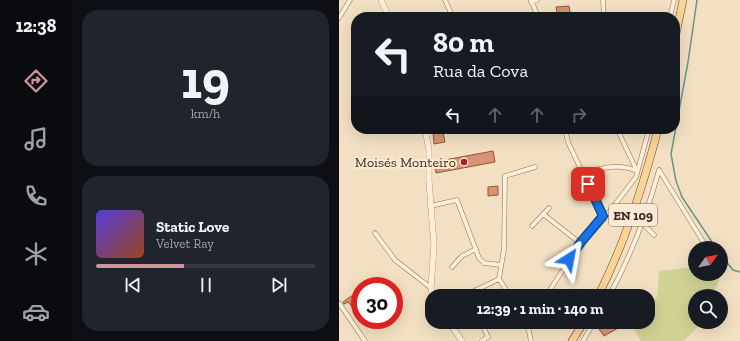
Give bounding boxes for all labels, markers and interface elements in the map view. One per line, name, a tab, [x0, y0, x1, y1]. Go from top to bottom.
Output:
text: 12:38	[16, 15, 56, 37]
text: 80 m	[433, 26, 494, 59]
icon: left	[367, 28, 419, 80]
text: 19	[181, 49, 230, 111]
text: Rua da Cova	[433, 60, 528, 82]
icon: directions	[22, 67, 50, 95]
icon: left	[442, 104, 464, 126]
icon: ahead	[484, 104, 506, 126]
icon: ahead	[526, 104, 548, 126]
icon: right	[568, 104, 590, 126]
text: km/h	[191, 106, 220, 121]
icon: music	[22, 125, 50, 153]
place label: Moisés Monteiro	[355, 154, 456, 171]
marker: Moisés Monteiro	[459, 157, 469, 167]
pin	[571, 167, 605, 201]
icon: arrive	[577, 173, 599, 195]
icon: phone	[22, 182, 50, 210]
road number: EN 109	[609, 204, 657, 226]
text: Static Love	[156, 218, 229, 236]
text: Velvet Ray	[156, 236, 214, 251]
position arrow	[548, 238, 590, 280]
icon: climate	[22, 240, 50, 268]
north arrow	[688, 241, 728, 281]
map controls	[688, 241, 728, 329]
icon: previous	[122, 274, 144, 296]
icon: pause	[195, 274, 217, 296]
icon: next	[268, 274, 290, 296]
speed limit sign: 30	[351, 277, 403, 329]
button: search	[688, 289, 728, 329]
icon: car	[22, 298, 50, 326]
text: 12:39 · 1 min · 140 m	[477, 300, 603, 318]

